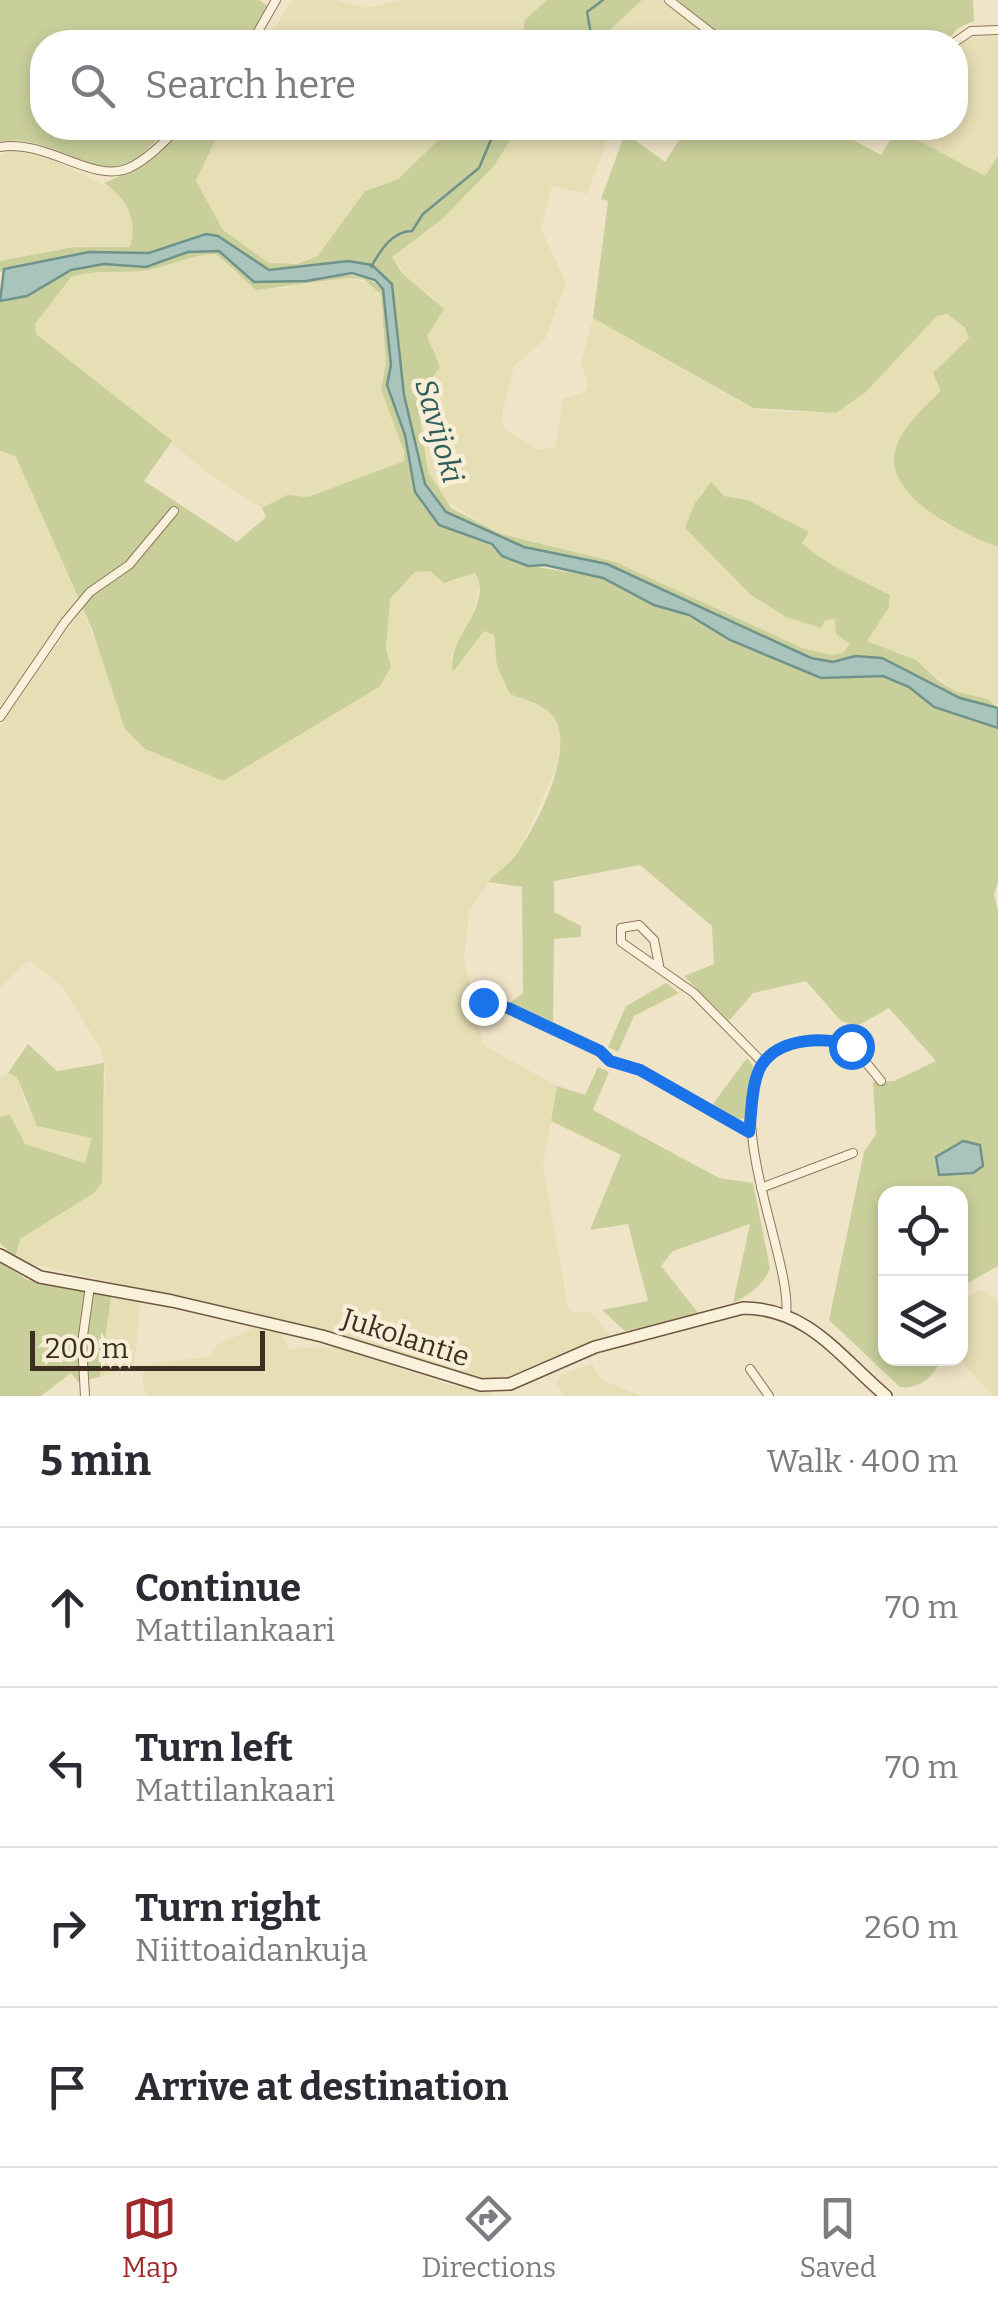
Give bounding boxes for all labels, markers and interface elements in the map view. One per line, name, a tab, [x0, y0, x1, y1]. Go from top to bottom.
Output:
search box	[30, 30, 968, 140]
icon: search	[65, 58, 120, 113]
text: Search here	[145, 62, 356, 108]
water label: Savijoki	[407, 375, 471, 487]
route end	[461, 980, 507, 1026]
route start	[829, 1024, 875, 1070]
map controls	[878, 1186, 968, 1366]
button: locate	[878, 1186, 968, 1276]
button: layers	[878, 1276, 968, 1366]
street label: Jukolantie	[337, 1301, 474, 1374]
scale bar	[30, 1326, 265, 1370]
text: 200 m	[45, 1332, 128, 1365]
text: 5 min	[40, 1436, 151, 1486]
text: Walk · 400 m	[767, 1442, 958, 1480]
text: Continue	[135, 1565, 301, 1611]
icon: ahead	[40, 1580, 95, 1635]
text: 70 m	[885, 1588, 958, 1626]
text: Mattilankaari	[135, 1611, 335, 1649]
text: Turn left	[135, 1725, 293, 1771]
icon: left	[40, 1740, 95, 1795]
text: 70 m	[885, 1748, 958, 1786]
text: Mattilankaari	[135, 1771, 335, 1809]
text: Turn right	[135, 1885, 321, 1931]
icon: right	[40, 1900, 95, 1955]
text: 260 m	[864, 1908, 958, 1946]
text: Niittoaidankuja	[135, 1931, 368, 1969]
icon: arrive	[40, 2060, 95, 2115]
text: Arrive at destination	[135, 2064, 508, 2110]
tab: Map	[122, 2191, 178, 2284]
tab: Directions	[421, 2191, 556, 2284]
tab: Saved	[799, 2191, 876, 2284]

